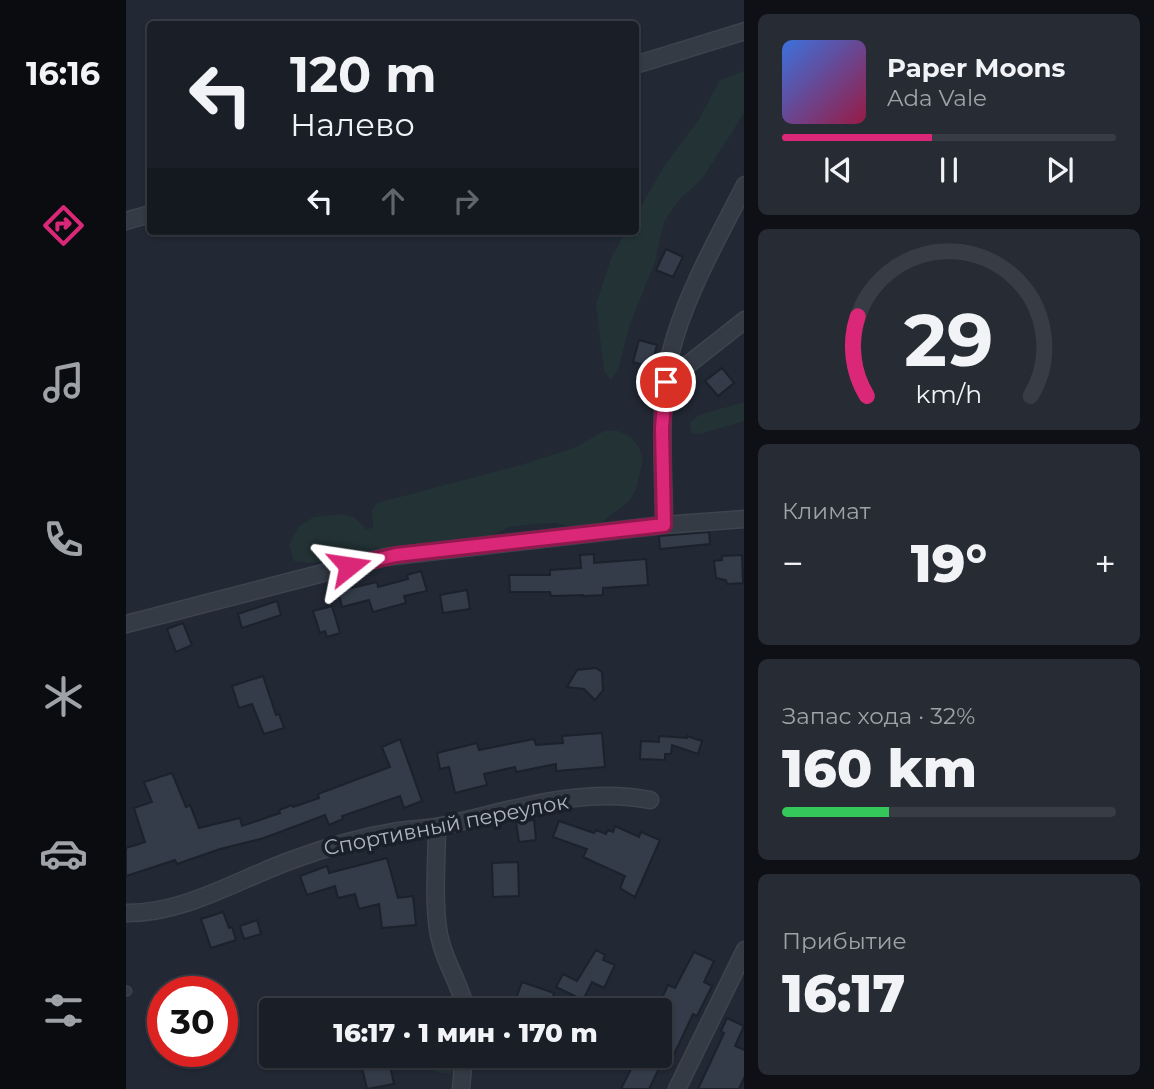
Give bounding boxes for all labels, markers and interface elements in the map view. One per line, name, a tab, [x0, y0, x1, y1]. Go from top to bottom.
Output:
text: 120 m	[290, 45, 437, 104]
icon: left	[175, 49, 266, 140]
text: Paper Moons	[887, 52, 1065, 84]
text: 16:16	[26, 54, 100, 93]
text: Ada Vale	[887, 84, 987, 112]
text: Налево	[290, 105, 415, 144]
icon: previous	[819, 151, 857, 189]
icon: pause	[930, 151, 968, 189]
icon: next	[1041, 151, 1079, 189]
icon: left	[301, 182, 339, 220]
icon: ahead	[374, 182, 412, 220]
icon: right	[447, 182, 485, 220]
icon: directions	[39, 201, 88, 250]
text: 29	[904, 296, 994, 384]
pin	[636, 352, 696, 412]
icon: music	[39, 358, 88, 407]
icon: arrive	[647, 363, 685, 401]
text: km/h	[916, 378, 982, 408]
text: Климат	[782, 497, 871, 525]
icon: phone	[39, 515, 88, 564]
position arrow	[312, 529, 386, 603]
text: 19°	[911, 532, 987, 595]
text: −	[782, 540, 804, 587]
text: +	[1094, 540, 1116, 587]
icon: climate	[39, 672, 88, 721]
text: Запас хода · 32%	[782, 702, 975, 730]
text: 160 km	[782, 737, 977, 800]
street label: Спортивный переулок	[321, 789, 570, 861]
icon: car	[39, 829, 88, 878]
text: Прибытие	[782, 927, 907, 955]
text: 16:17	[782, 962, 905, 1025]
speed limit sign: 30	[147, 976, 238, 1067]
icon: filters	[39, 986, 88, 1035]
text: 16:17 · 1 мин · 170 m	[333, 1017, 598, 1049]

